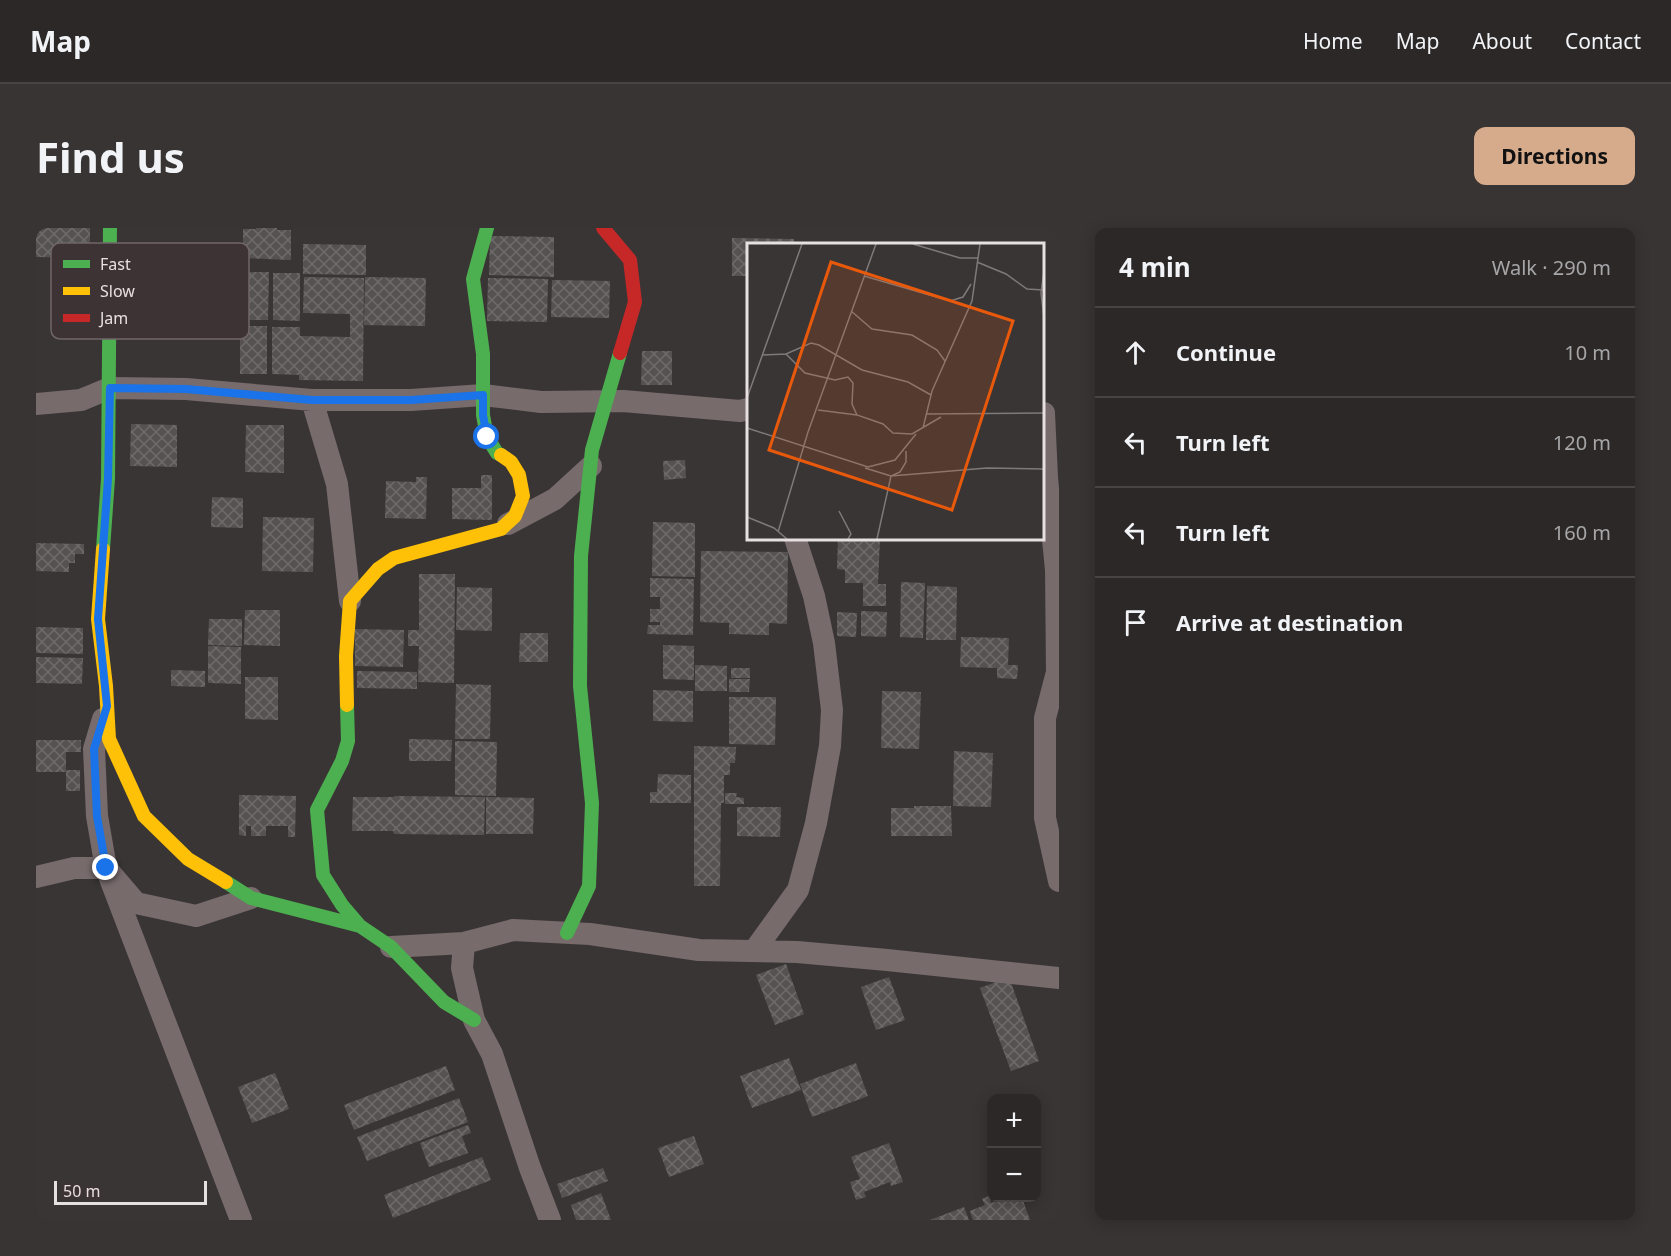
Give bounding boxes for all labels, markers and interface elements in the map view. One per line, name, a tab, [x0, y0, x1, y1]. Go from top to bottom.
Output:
text: Map	[30, 22, 91, 60]
text: Home	[1303, 27, 1363, 55]
text: Map	[1396, 27, 1439, 55]
text: About	[1472, 27, 1532, 55]
text: Contact	[1565, 27, 1641, 55]
button: Directions	[1474, 127, 1635, 185]
text: Find us	[36, 128, 185, 185]
legend	[51, 243, 249, 339]
inset map	[747, 243, 1044, 540]
text: 4 min	[1119, 249, 1191, 285]
text: Fast	[100, 253, 131, 275]
text: Walk · 290 m	[1492, 254, 1611, 281]
text: Slow	[100, 280, 135, 302]
text: Jam	[98, 307, 128, 329]
icon: ahead	[1119, 336, 1152, 369]
text: Continue	[1176, 337, 1276, 367]
text: 10 m	[1564, 339, 1611, 366]
route start	[473, 423, 499, 449]
icon: left	[1119, 426, 1152, 459]
text: Turn left	[1176, 427, 1270, 457]
text: 120 m	[1553, 429, 1611, 456]
icon: left	[1119, 516, 1152, 549]
text: Turn left	[1176, 517, 1270, 547]
text: 160 m	[1553, 519, 1611, 546]
icon: arrive	[1119, 606, 1152, 639]
text: Arrive at destination	[1176, 607, 1403, 637]
route end	[92, 854, 118, 880]
map controls	[987, 1094, 1041, 1202]
button: +	[987, 1094, 1041, 1148]
button: −	[987, 1148, 1041, 1202]
scale bar	[54, 1178, 207, 1206]
text: 50 m	[63, 1180, 100, 1202]

